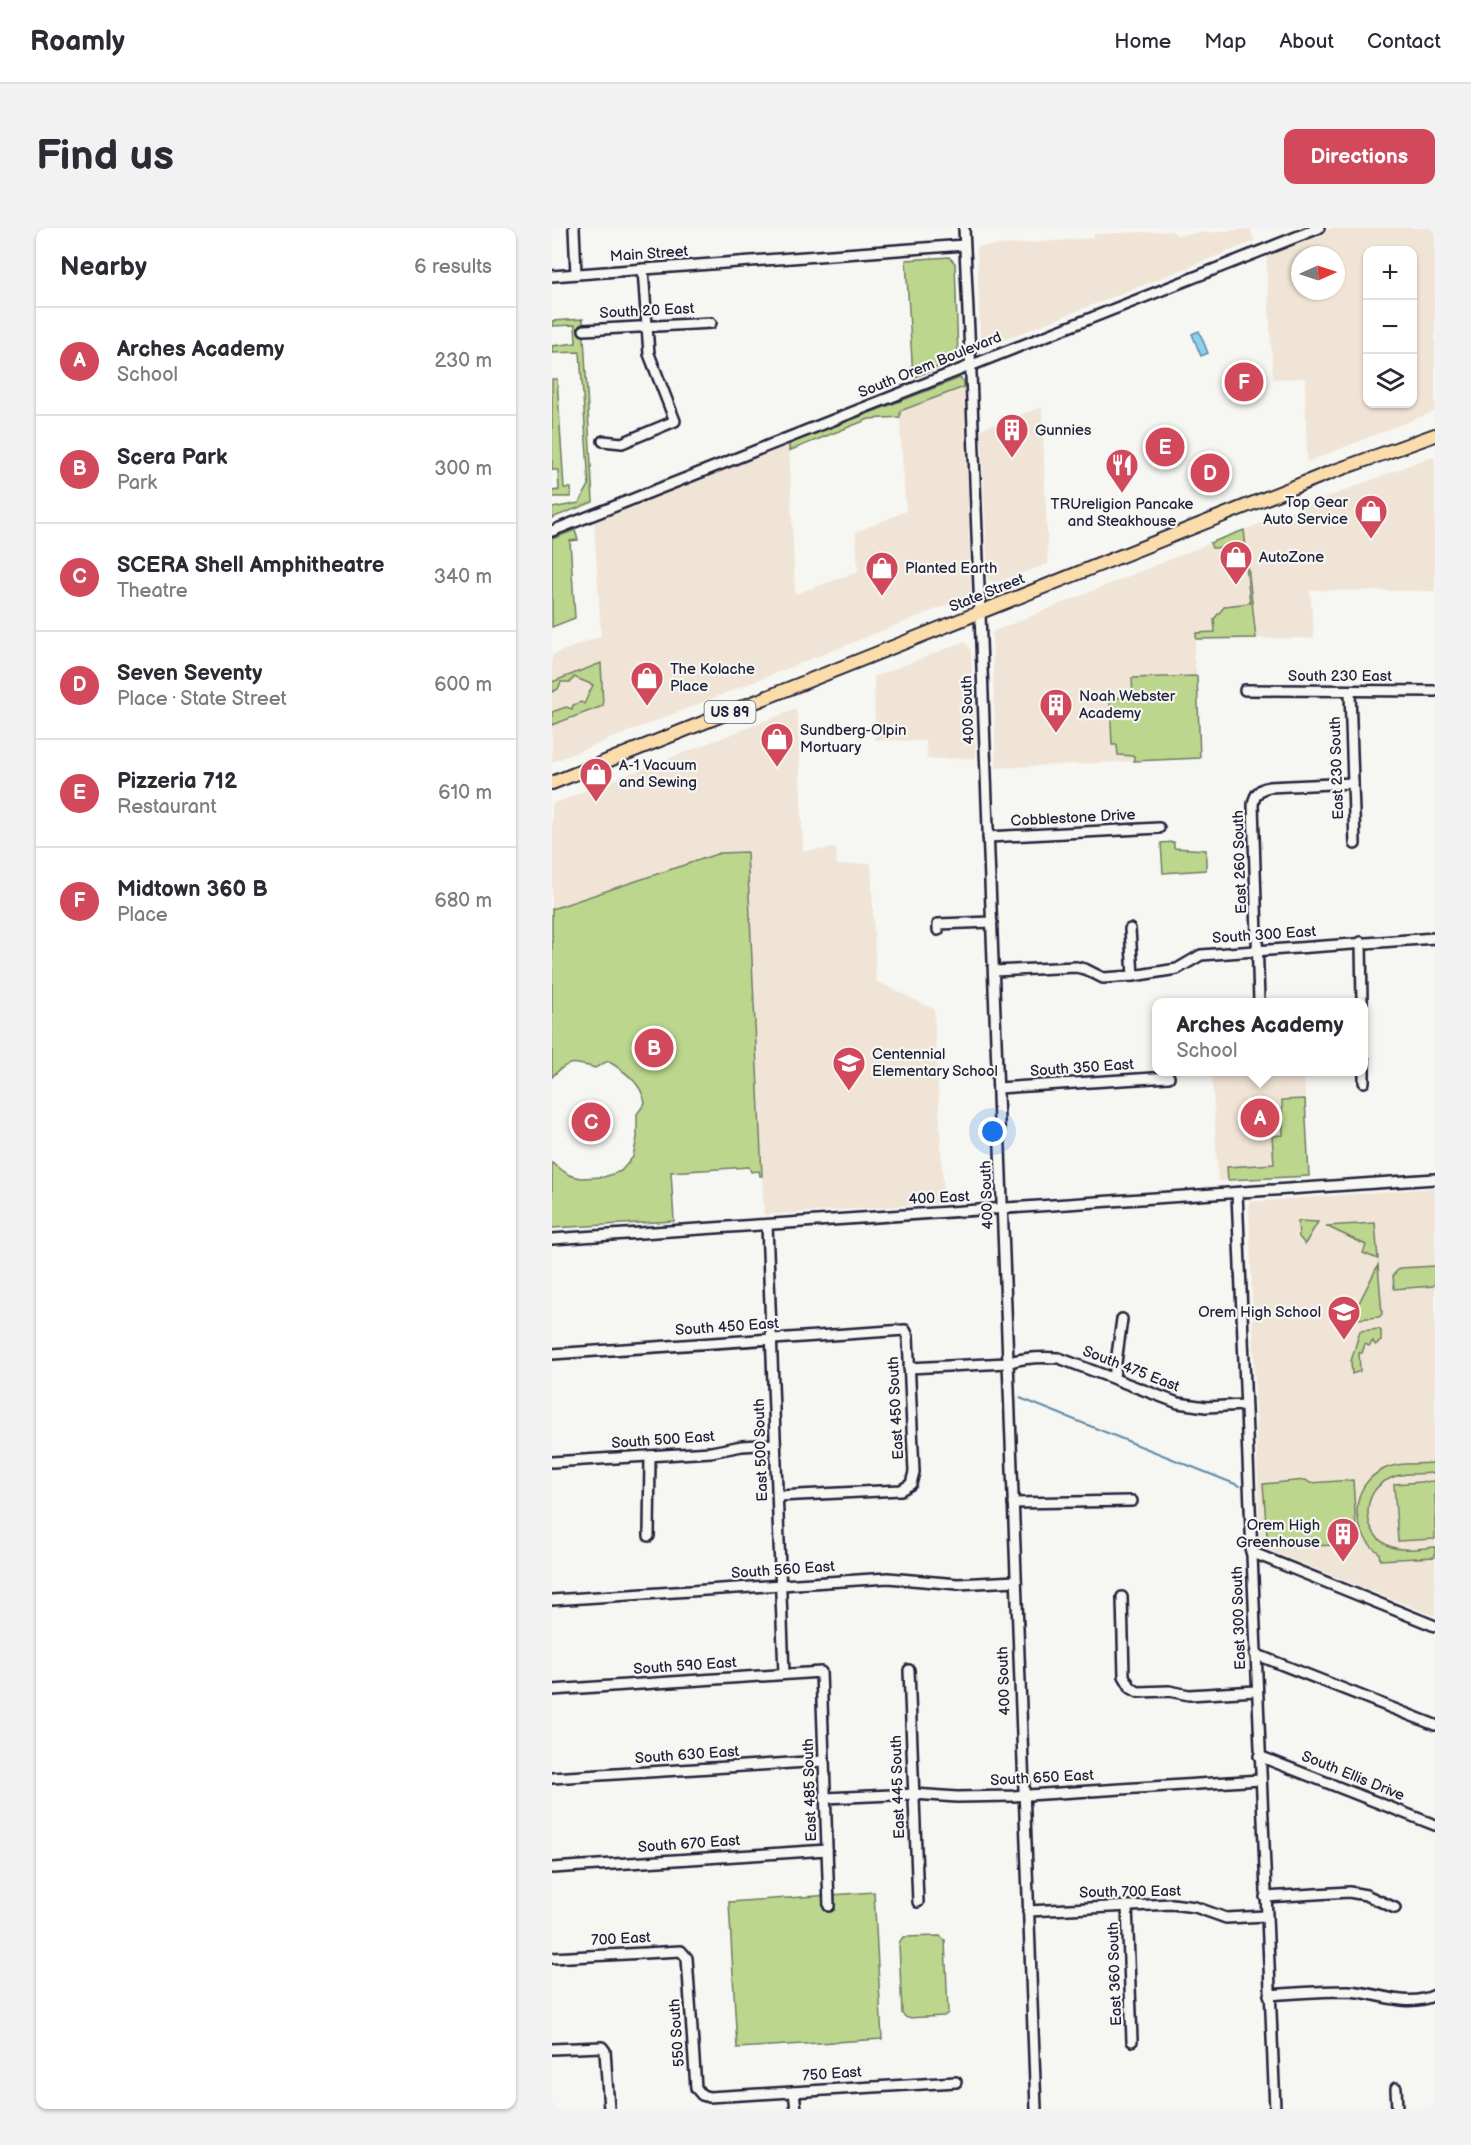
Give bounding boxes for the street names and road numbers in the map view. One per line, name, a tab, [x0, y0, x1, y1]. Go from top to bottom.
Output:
street label: Main Street	[609, 242, 689, 266]
street label: South 20 East	[599, 299, 695, 323]
street label: South Orem Boulevard	[856, 328, 1004, 402]
street label: State Street	[946, 569, 1028, 617]
street label: South 230 East	[1288, 667, 1392, 686]
street label: 400 South	[957, 675, 979, 745]
road number: US 89	[704, 701, 756, 723]
street label: East 230 South	[1326, 716, 1348, 820]
street label: Cobblestone Drive	[1010, 805, 1136, 831]
street label: East 260 South	[1229, 810, 1251, 914]
street label: South 300 East	[1211, 922, 1317, 948]
street label: South 350 East	[1030, 1055, 1135, 1081]
street label: 400 South	[976, 1160, 998, 1230]
street label: 400 East	[908, 1187, 970, 1209]
street label: South 450 East	[675, 1314, 780, 1340]
street label: South 475 East	[1080, 1342, 1183, 1396]
street label: East 450 South	[884, 1356, 908, 1460]
street label: East 500 South	[750, 1398, 772, 1502]
street label: South 500 East	[611, 1427, 716, 1453]
street label: South 560 East	[731, 1557, 836, 1583]
street label: East 300 South	[1228, 1566, 1250, 1670]
street label: 400 South	[993, 1646, 1015, 1716]
street label: South 590 East	[633, 1653, 738, 1679]
street label: East 445 South	[887, 1735, 909, 1839]
street label: East 485 South	[799, 1738, 821, 1842]
street label: South 630 East	[634, 1742, 740, 1768]
street label: South Ellis Drive	[1299, 1747, 1407, 1805]
street label: South 650 East	[990, 1766, 1095, 1790]
street label: South 670 East	[637, 1831, 741, 1857]
street label: South 700 East	[1079, 1882, 1181, 1902]
street label: East 360 South	[1104, 1922, 1126, 2026]
street label: 700 East	[591, 1928, 652, 1950]
street label: 550 South	[665, 1998, 689, 2068]
street label: 750 East	[802, 2062, 863, 2086]

